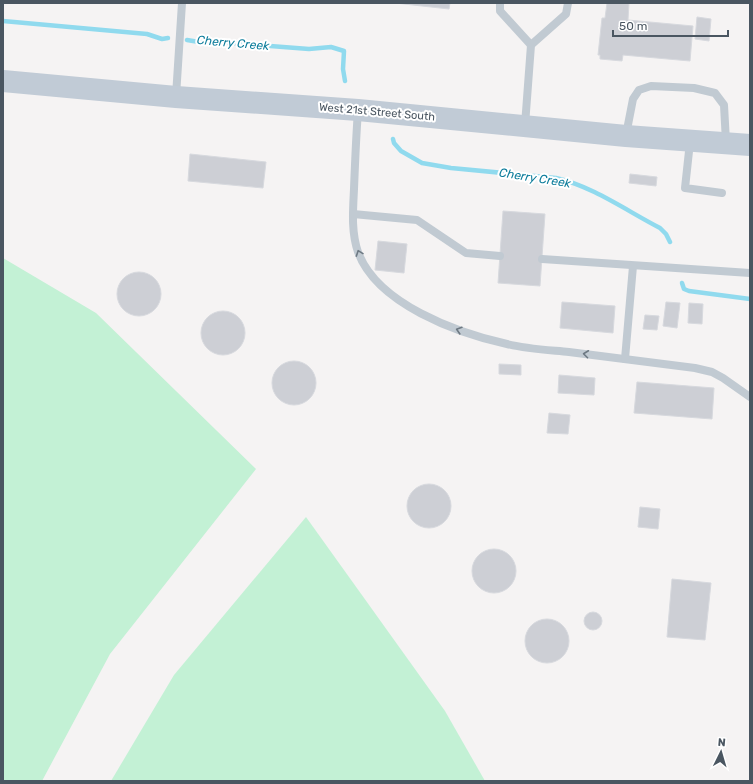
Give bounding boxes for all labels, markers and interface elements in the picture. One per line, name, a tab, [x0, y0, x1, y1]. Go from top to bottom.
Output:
scale bar	[613, 12, 728, 38]
text: 50 m	[619, 19, 647, 33]
water label: Cherry Creek	[196, 33, 271, 53]
street label: West 21st Street South	[318, 100, 436, 124]
water label: Cherry Creek	[498, 165, 573, 191]
one-way arrow	[356, 250, 364, 257]
one-way arrow	[455, 326, 462, 335]
one-way arrow	[583, 350, 589, 359]
north arrow	[701, 732, 741, 772]
text: N	[717, 736, 726, 749]

